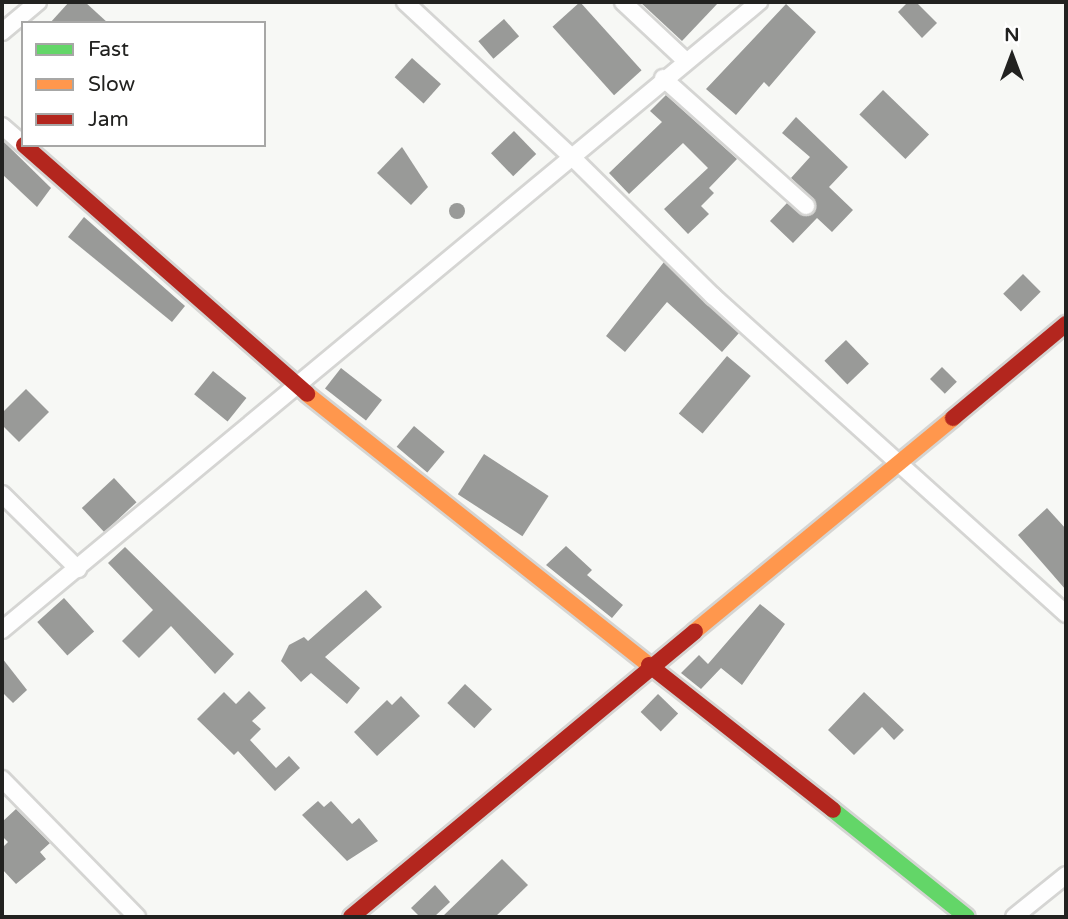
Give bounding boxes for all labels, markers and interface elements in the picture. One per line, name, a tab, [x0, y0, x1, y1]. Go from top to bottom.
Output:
legend	[21, 21, 266, 147]
north arrow	[977, 21, 1047, 91]
text: N	[1004, 24, 1020, 46]
text: Fast	[88, 37, 129, 62]
text: Slow	[88, 72, 135, 97]
text: Jam	[88, 107, 129, 132]

